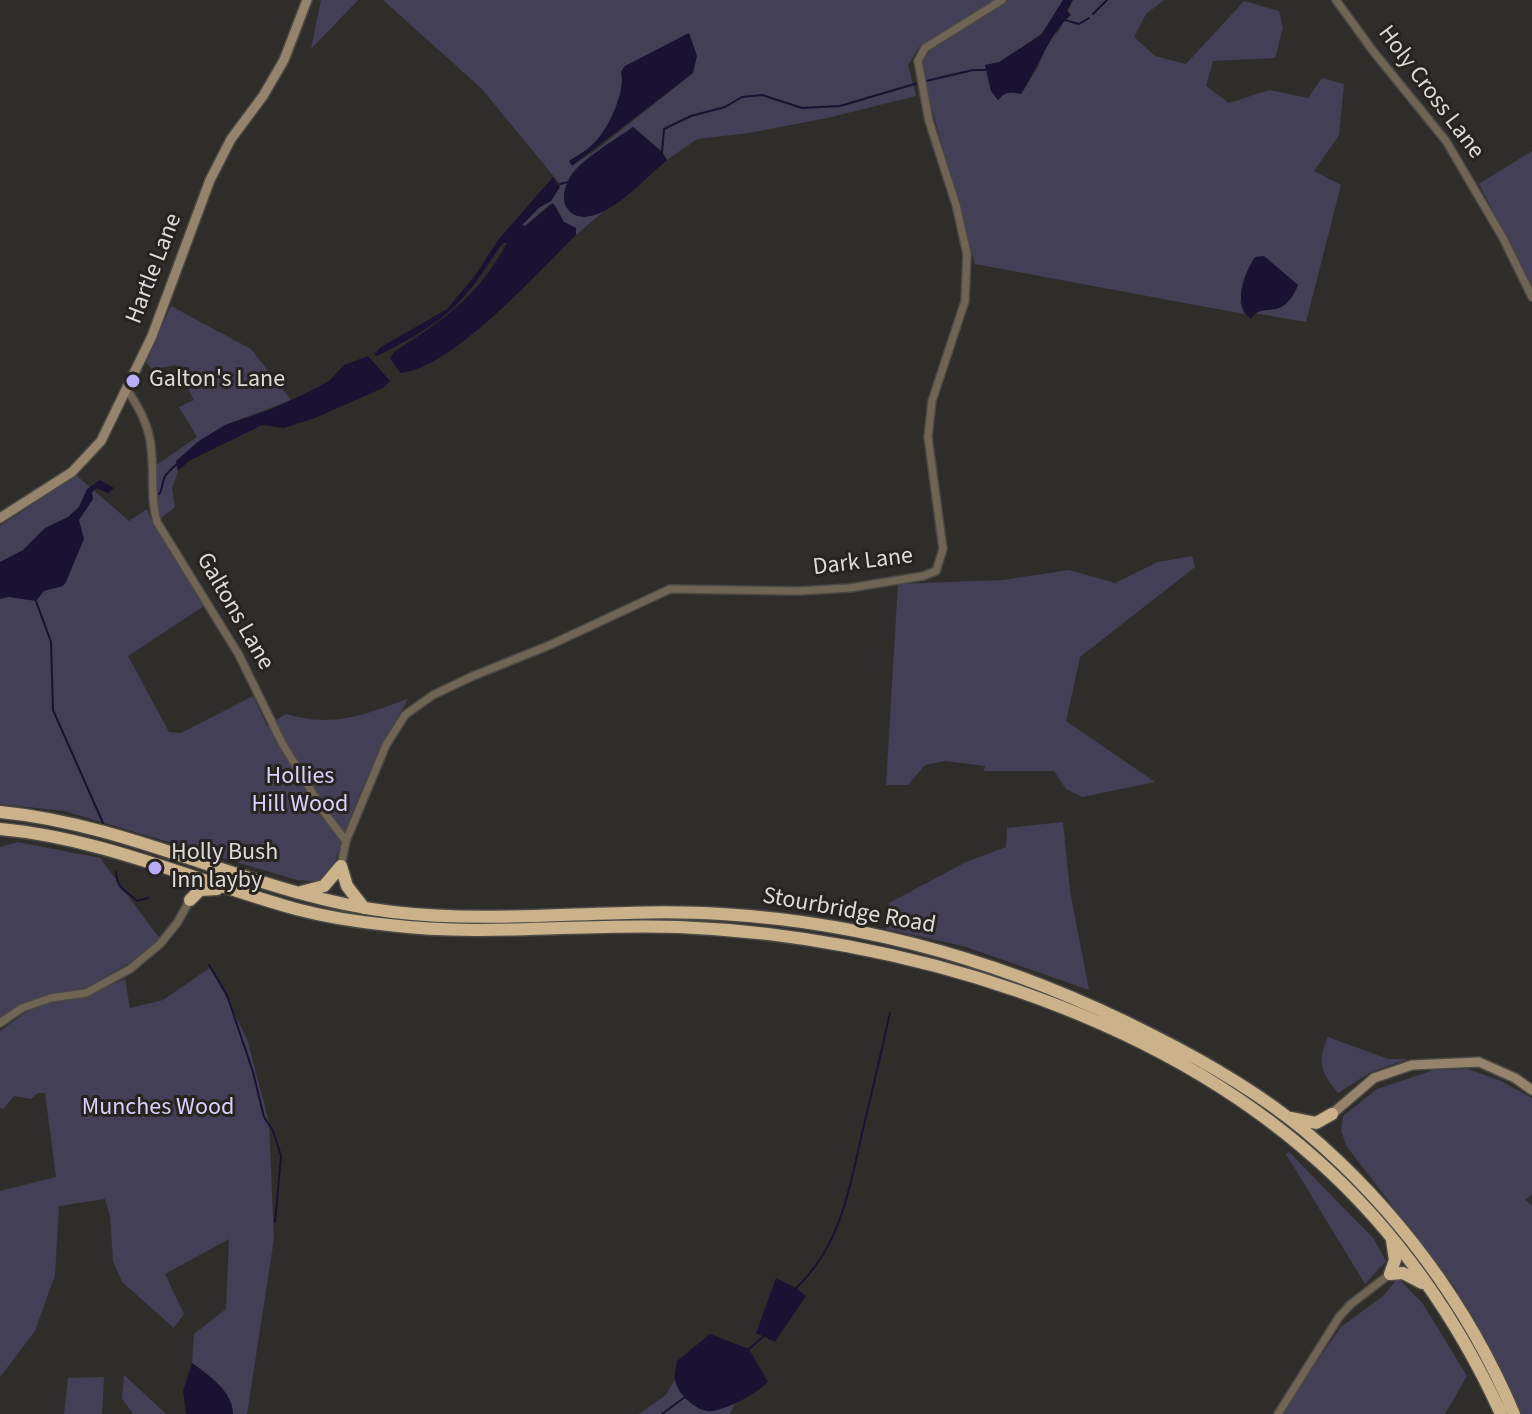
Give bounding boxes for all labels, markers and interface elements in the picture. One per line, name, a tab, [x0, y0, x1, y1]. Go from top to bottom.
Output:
street label: Holy Cross Lane	[1371, 21, 1489, 165]
street label: Hartle Lane	[121, 210, 189, 328]
place label: Galton's Lane	[149, 367, 285, 395]
marker: Galton's Lane	[124, 372, 142, 390]
street label: Dark Lane	[811, 543, 915, 583]
street label: Galtons Lane	[189, 548, 279, 676]
park label: Hollies Hill Wood	[252, 764, 348, 820]
place label: Holly Bush Inn layby	[171, 840, 278, 896]
marker: Holly Bush Inn layby	[146, 859, 164, 877]
street label: Stourbridge Road	[760, 883, 938, 941]
park label: Munches Wood	[82, 1095, 234, 1123]

